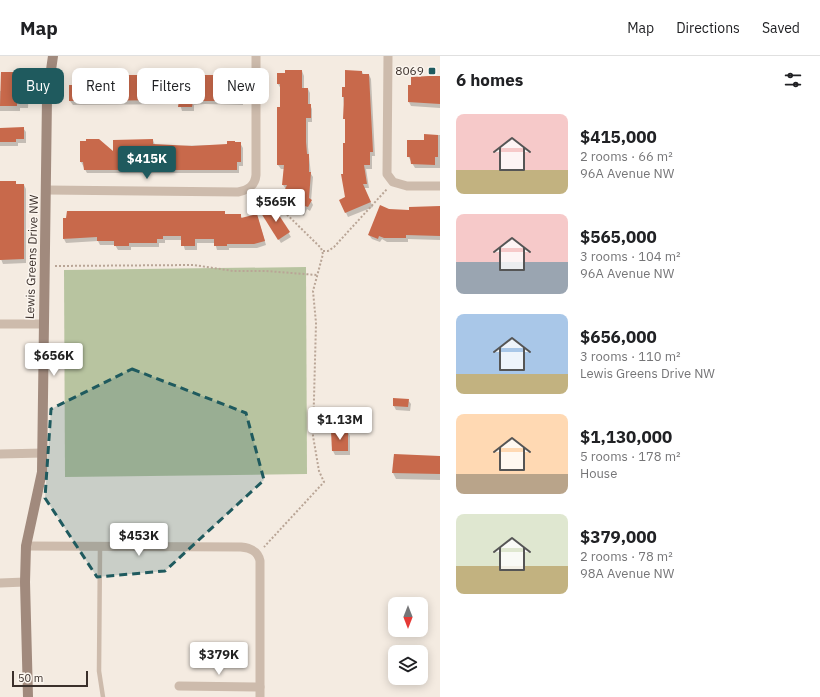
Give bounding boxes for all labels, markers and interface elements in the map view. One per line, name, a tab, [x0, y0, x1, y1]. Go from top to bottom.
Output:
text: Map	[20, 16, 58, 40]
text: Map	[627, 19, 654, 37]
text: Directions	[676, 19, 740, 37]
text: Saved	[762, 19, 800, 37]
place label: 8069	[395, 63, 424, 78]
marker: 8069	[427, 66, 437, 76]
chip: Buy	[12, 68, 64, 104]
chip: Rent	[72, 68, 129, 104]
chip: Filters	[137, 68, 205, 104]
chip: New	[213, 68, 269, 104]
text: 6 homes	[456, 69, 523, 91]
icon: filters	[782, 69, 804, 91]
text: $415,000	[580, 126, 657, 148]
icon: home	[488, 130, 536, 178]
pin: $415K	[119, 146, 175, 180]
text: 2 rooms · 66 m²	[580, 148, 673, 165]
text: $415K	[127, 150, 167, 167]
text: 96A Avenue NW	[580, 165, 674, 182]
pin: $565K	[248, 189, 304, 223]
text: $565K	[256, 193, 296, 210]
street label: Lewis Greens Drive NW	[22, 194, 41, 319]
text: $565,000	[580, 226, 657, 248]
icon: home	[488, 230, 536, 278]
text: 3 rooms · 104 m²	[580, 248, 681, 265]
text: 96A Avenue NW	[580, 265, 674, 282]
text: $656,000	[580, 326, 657, 348]
icon: home	[488, 330, 536, 378]
pin: $656K	[26, 343, 82, 377]
text: $656K	[34, 347, 74, 364]
text: 3 rooms · 110 m²	[580, 348, 681, 365]
text: Lewis Greens Drive NW	[580, 365, 715, 382]
pin: $1.13M	[307, 407, 373, 441]
text: $1.13M	[317, 411, 363, 428]
text: $1,130,000	[580, 426, 672, 448]
icon: home	[488, 430, 536, 478]
text: 5 rooms · 178 m²	[580, 448, 681, 465]
text: House	[580, 465, 617, 482]
pin: $453K	[111, 523, 167, 557]
text: $379,000	[580, 526, 657, 548]
text: $453K	[119, 527, 159, 544]
icon: home	[488, 530, 536, 578]
text: 2 rooms · 78 m²	[580, 548, 673, 565]
text: 98A Avenue NW	[580, 565, 674, 582]
north arrow	[388, 597, 428, 637]
map controls	[388, 597, 428, 685]
pin: $379K	[191, 642, 247, 676]
button: layers	[388, 645, 428, 685]
text: $379K	[199, 646, 239, 663]
scale bar	[12, 669, 88, 688]
text: 50 m	[18, 671, 43, 685]

